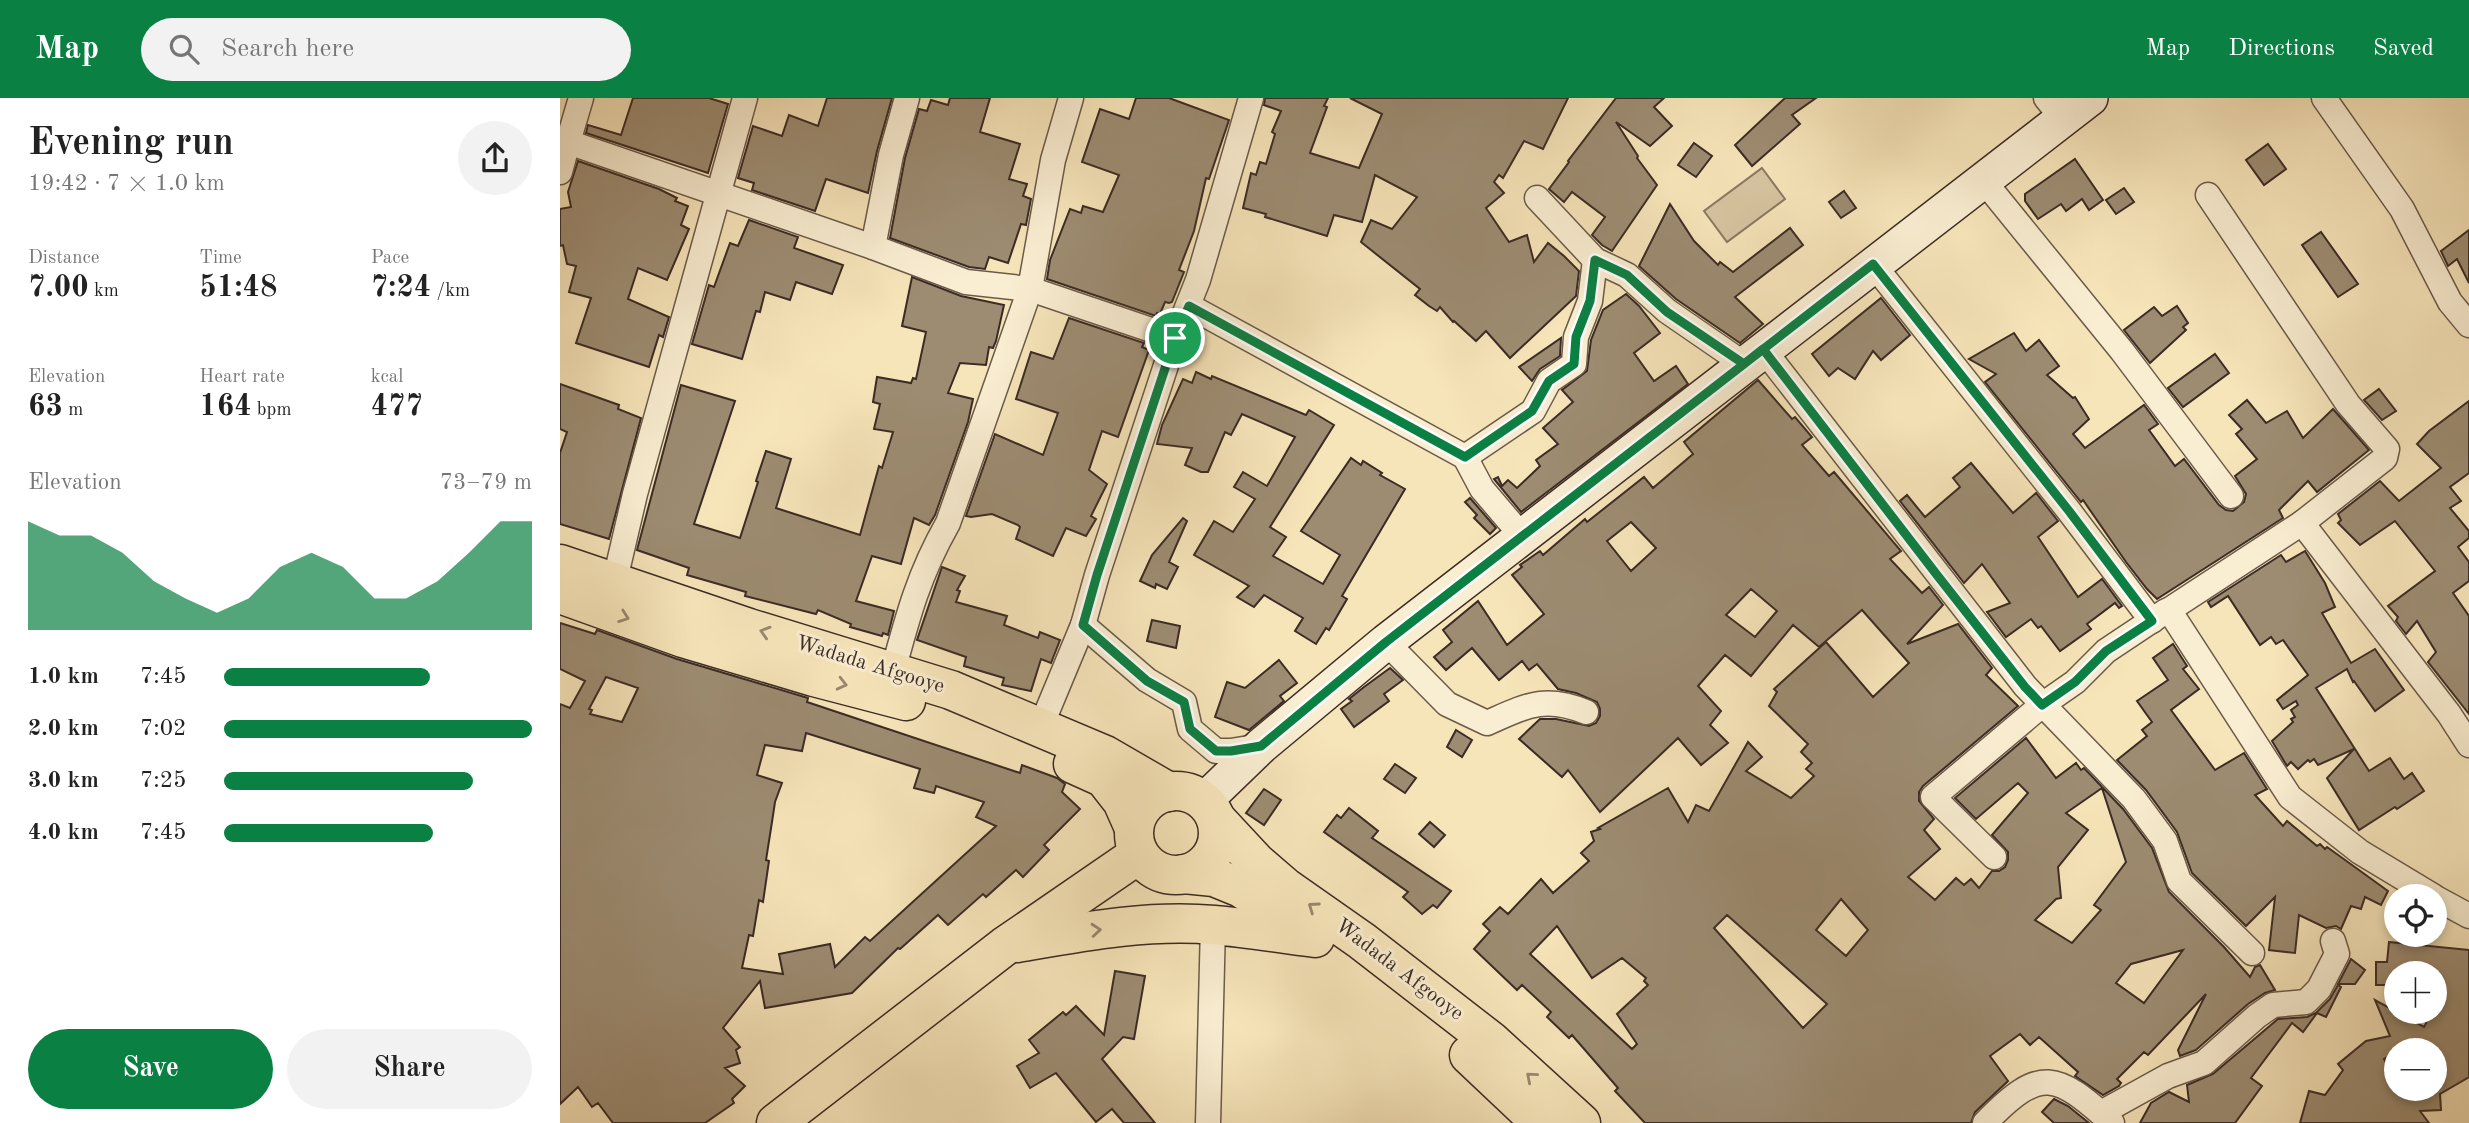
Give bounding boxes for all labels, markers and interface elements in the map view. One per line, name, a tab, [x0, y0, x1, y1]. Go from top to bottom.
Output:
search box	[141, 18, 631, 81]
icon: search	[165, 30, 203, 68]
text: Map	[35, 33, 99, 66]
text: Search here	[221, 36, 354, 62]
text: Map	[2146, 37, 2190, 61]
text: Directions	[2228, 37, 2335, 61]
text: Saved	[2373, 37, 2434, 61]
button: share	[458, 121, 532, 195]
text: Evening run	[28, 125, 234, 163]
text: 19:42 · 7 × 1.0 km	[28, 172, 225, 195]
text: Distance	[28, 249, 100, 268]
text: Time	[199, 249, 242, 268]
text: Pace	[371, 249, 409, 268]
text: 7.00	[28, 273, 89, 303]
text: 51:48	[199, 273, 277, 303]
text: 7:24	[371, 273, 431, 303]
text: km	[89, 282, 119, 301]
text: /km	[431, 282, 470, 301]
pin	[1145, 308, 1205, 368]
icon: arrive	[1156, 319, 1194, 357]
text: Elevation	[28, 368, 105, 387]
text: Heart rate	[199, 368, 285, 387]
text: kcal	[371, 368, 403, 387]
text: 63	[28, 392, 63, 422]
text: 164	[199, 392, 252, 422]
text: 477	[371, 392, 423, 422]
text: m	[63, 401, 83, 420]
text: bpm	[252, 401, 292, 420]
text: Elevation	[28, 471, 122, 494]
text: 73–79 m	[440, 471, 532, 494]
one-way arrow	[618, 609, 630, 623]
one-way arrow	[759, 626, 771, 641]
street label: Wadada Afgooye	[793, 632, 947, 698]
text: 1.0 km	[28, 665, 99, 688]
text: 7:45	[140, 665, 186, 688]
one-way arrow	[836, 676, 848, 690]
text: 2.0 km	[28, 717, 99, 740]
text: 7:02	[140, 717, 186, 740]
text: 3.0 km	[28, 769, 99, 792]
text: 7:25	[140, 769, 186, 792]
text: 4.0 km	[28, 821, 99, 844]
text: 7:45	[140, 821, 186, 844]
map controls	[2384, 884, 2447, 1101]
button: locate	[2384, 884, 2447, 947]
one-way arrow	[1308, 902, 1321, 915]
street label: Wadada Afgooye	[1331, 915, 1467, 1025]
one-way arrow	[1091, 923, 1102, 938]
button: +	[2384, 961, 2447, 1024]
button: Save	[28, 1029, 273, 1109]
button: Share	[287, 1029, 532, 1109]
button: −	[2384, 1038, 2447, 1101]
one-way arrow	[1526, 1072, 1539, 1085]

